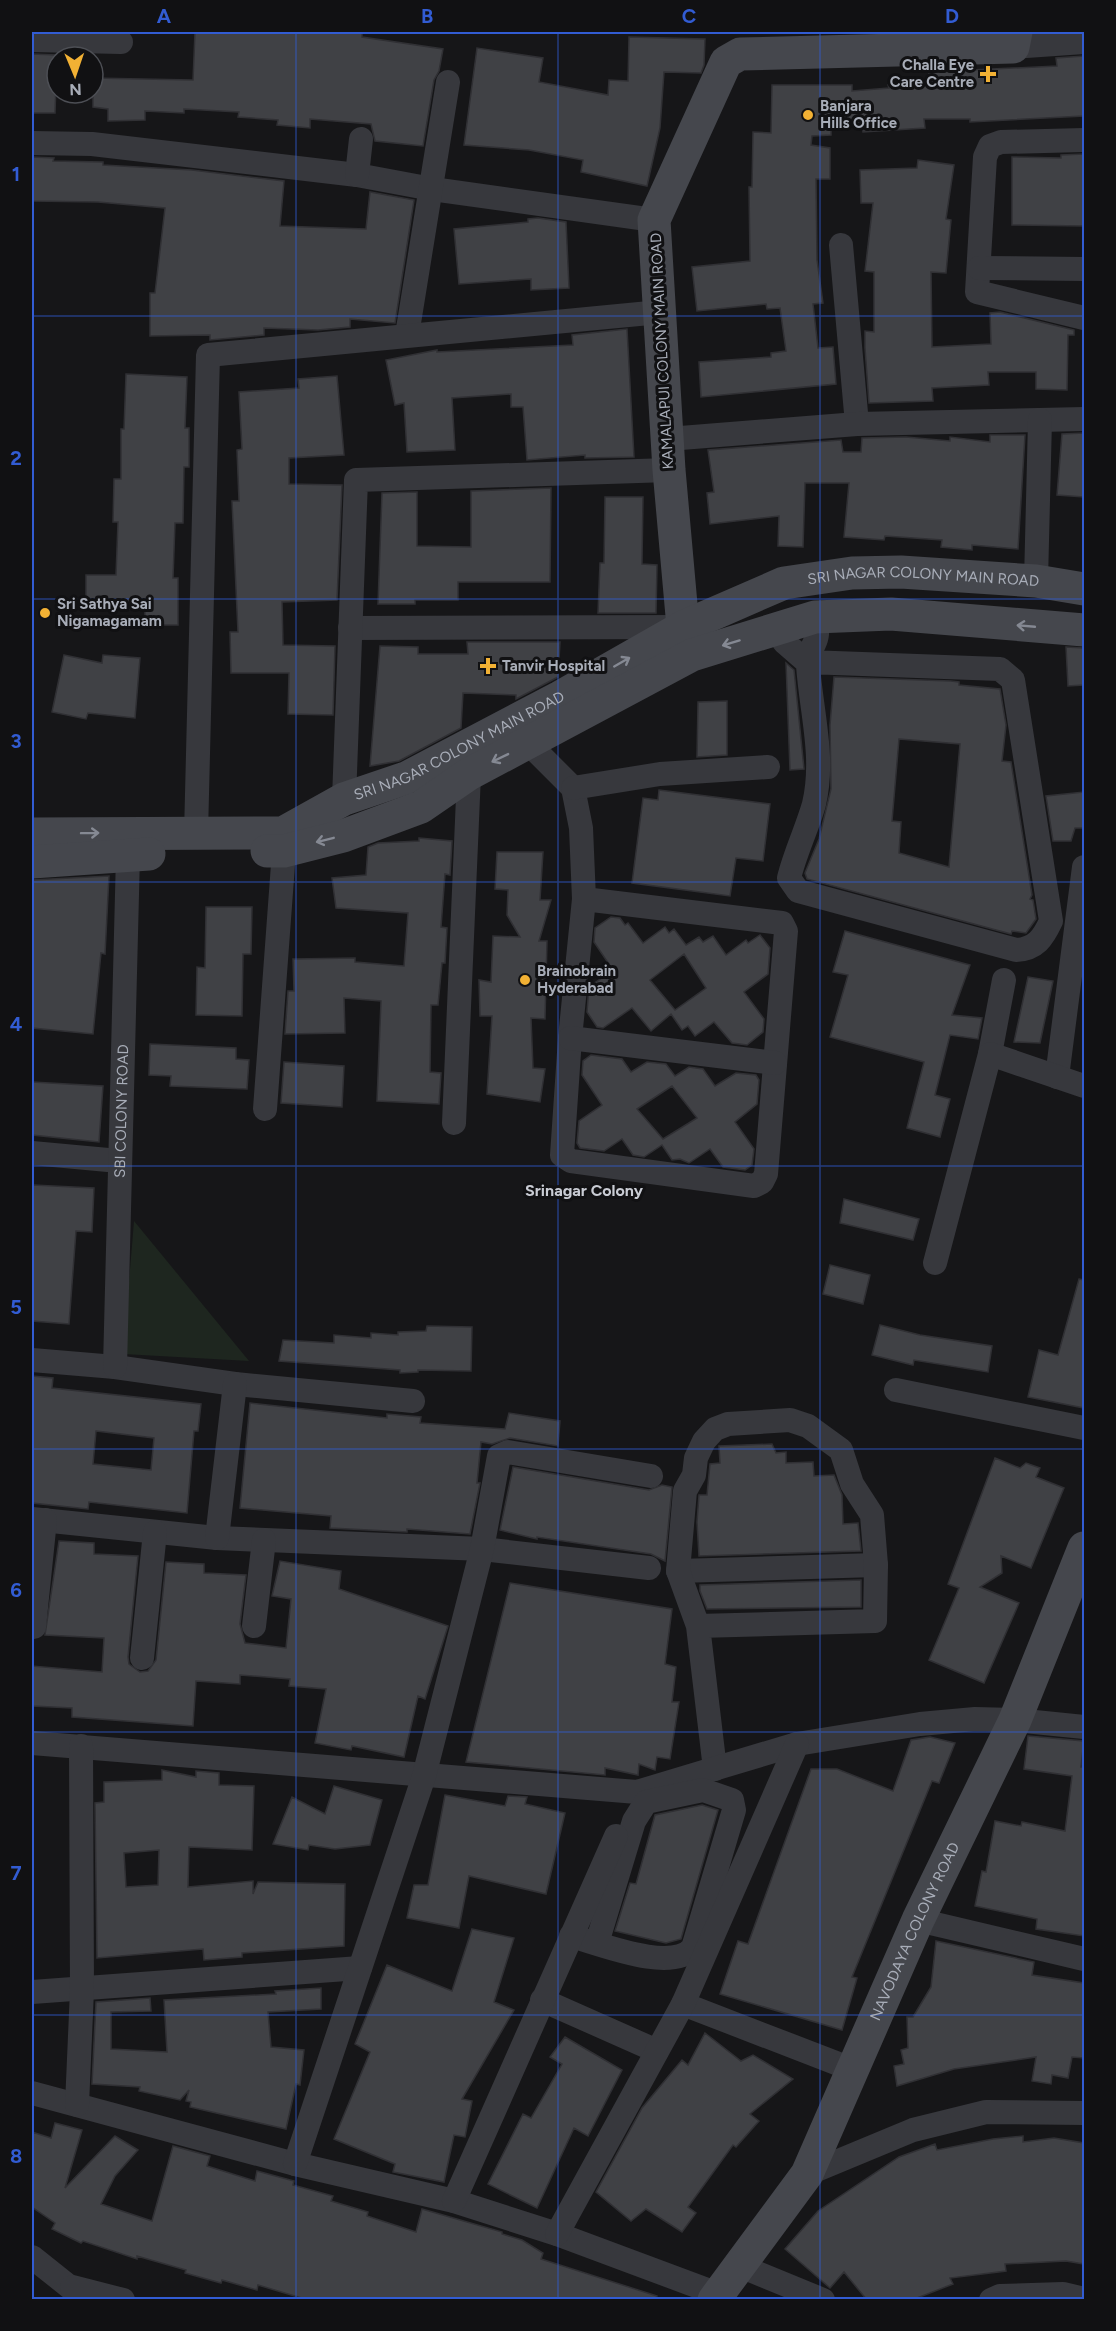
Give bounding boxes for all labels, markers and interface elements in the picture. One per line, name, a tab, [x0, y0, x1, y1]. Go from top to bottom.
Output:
text: A	[157, 4, 172, 28]
text: B	[421, 4, 433, 28]
text: C	[682, 4, 696, 28]
text: D	[945, 4, 959, 28]
north arrow	[45, 45, 105, 105]
place label: Challa Eye Care Centre	[890, 56, 975, 91]
marker: Challa Eye Care Centre	[979, 65, 997, 83]
text: N	[69, 80, 82, 99]
place label: Banjara Hills Office	[820, 97, 898, 132]
marker: Banjara Hills Office	[801, 108, 815, 122]
text: 1	[12, 162, 20, 186]
street label: KAMALAPUI COLONY MAIN ROAD	[647, 232, 677, 470]
text: 2	[10, 446, 22, 470]
street label: SRI NAGAR COLONY MAIN ROAD	[806, 563, 1040, 590]
place label: Sri Sathya Sai Nigamagamam	[57, 595, 162, 630]
marker: Sri Sathya Sai Nigamagamam	[38, 606, 52, 620]
one-way arrow	[1017, 620, 1037, 631]
one-way arrow	[722, 638, 741, 649]
one-way arrow	[613, 656, 630, 668]
marker: Tanvir Hospital	[479, 657, 497, 675]
place label: Tanvir Hospital	[502, 657, 605, 675]
street label: SRI NAGAR COLONY MAIN ROAD	[352, 687, 568, 804]
text: 3	[10, 729, 22, 753]
one-way arrow	[492, 753, 510, 764]
one-way arrow	[79, 828, 99, 839]
one-way arrow	[316, 835, 335, 847]
place label: Brainobrain Hyderabad	[537, 962, 616, 997]
marker: Brainobrain Hyderabad	[518, 973, 532, 987]
text: 4	[10, 1012, 23, 1036]
street label: SBI COLONY ROAD	[111, 1044, 132, 1178]
district label: Srinagar Colony	[525, 1181, 644, 1200]
text: 5	[10, 1295, 22, 1319]
text: 6	[10, 1578, 22, 1602]
street label: NAVODAYA COLONY ROAD	[866, 1839, 963, 2023]
text: 7	[10, 1861, 22, 1885]
text: 8	[10, 2144, 22, 2168]

